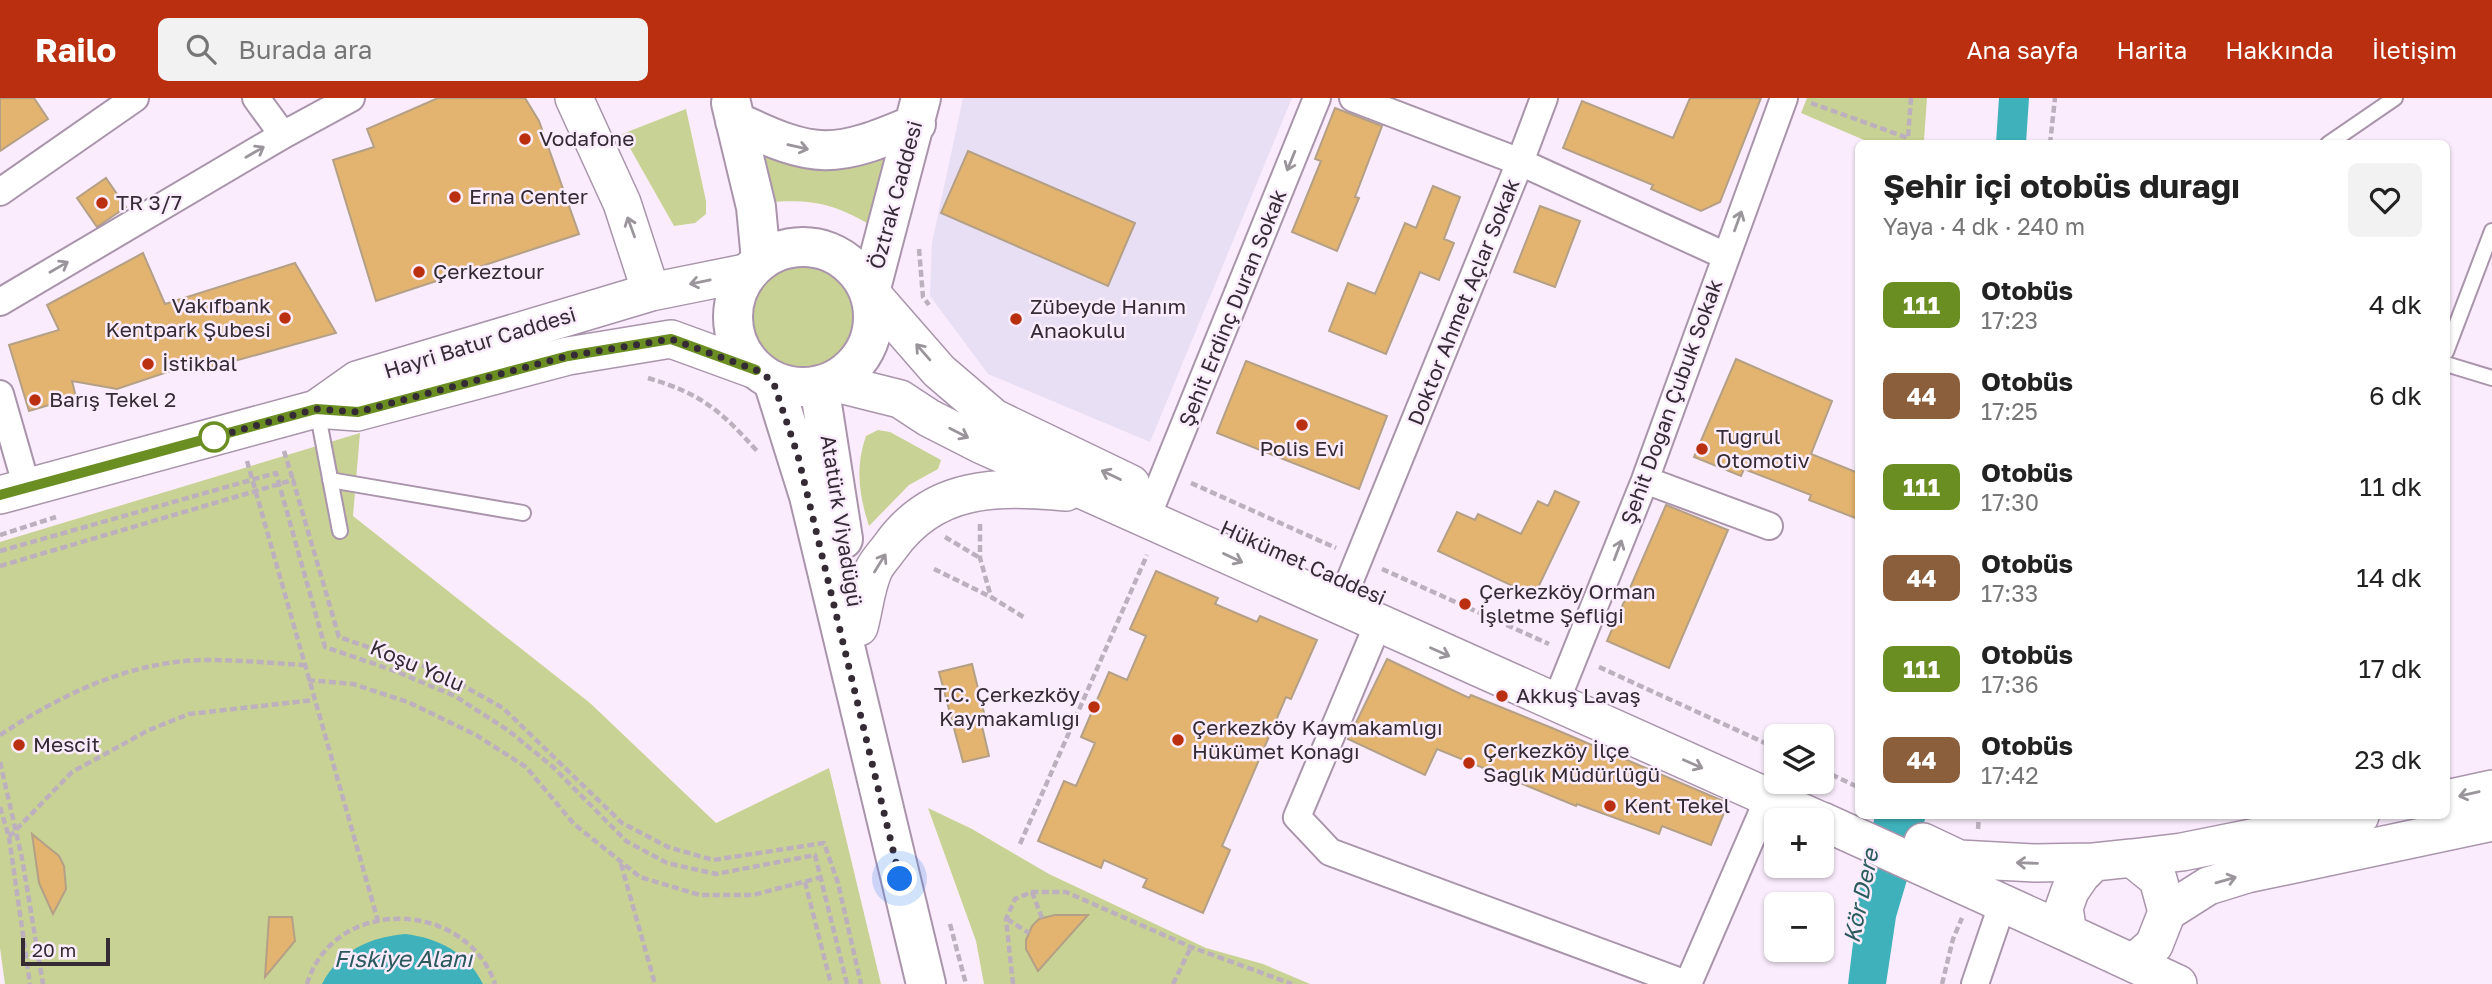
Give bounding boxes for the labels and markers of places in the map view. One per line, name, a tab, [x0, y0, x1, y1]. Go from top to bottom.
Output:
place label: Vodafone	[539, 125, 634, 151]
marker: Vodafone	[517, 131, 533, 147]
place label: Erna Center	[469, 183, 588, 209]
place label: TR 3/7	[116, 189, 182, 215]
marker: Erna Center	[447, 189, 463, 205]
marker: TR 3/7	[94, 195, 110, 211]
place label: Çerkeztour	[433, 258, 544, 284]
marker: Çerkeztour	[411, 264, 427, 280]
place label: Vakıfbank Kentpark Şubesi	[106, 292, 271, 342]
place label: Zübeyde Hanım Anaokulu	[1030, 293, 1186, 343]
marker: Vakıfbank Kentpark Şubesi	[277, 310, 293, 326]
marker: Zübeyde Hanım Anaokulu	[1008, 311, 1024, 327]
place label: İstikbal	[162, 350, 237, 376]
marker: İstikbal	[140, 356, 156, 372]
place label: Barış Tekel 2	[49, 386, 176, 412]
marker: Barış Tekel 2	[27, 392, 43, 408]
marker: Polis Evi	[1294, 417, 1310, 433]
unlabelled marker	[199, 422, 229, 452]
place label: Tuğrul Otomotiv	[1716, 423, 1810, 473]
place label: Polis Evi	[1260, 435, 1344, 461]
marker: Tuğrul Otomotiv	[1694, 441, 1710, 457]
place label: Çerkezköy Orman İşletme Şefliği	[1479, 578, 1656, 628]
marker: Çerkezköy Orman İşletme Şefliği	[1457, 596, 1473, 612]
place label: T.C. Çerkezköy Kaymakamlığı	[934, 681, 1080, 731]
place label: Akkuş Lavaş	[1516, 682, 1641, 708]
marker: Akkuş Lavaş	[1494, 688, 1510, 704]
marker: T.C. Çerkezköy Kaymakamlığı	[1086, 699, 1102, 715]
place label: Çerkezköy Kaymakamlığı Hükümet Konağı	[1192, 714, 1443, 764]
place label: Mescit	[33, 731, 100, 757]
marker: Çerkezköy Kaymakamlığı Hükümet Konağı	[1170, 732, 1186, 748]
marker: Mescit	[11, 737, 27, 753]
place label: Çerkezköy İlçe Sağlık Müdürlüğü	[1483, 737, 1660, 787]
marker: Çerkezköy İlçe Sağlık Müdürlüğü	[1461, 755, 1477, 771]
place label: Kent Tekel	[1624, 792, 1730, 818]
marker: Kent Tekel	[1602, 798, 1618, 814]

